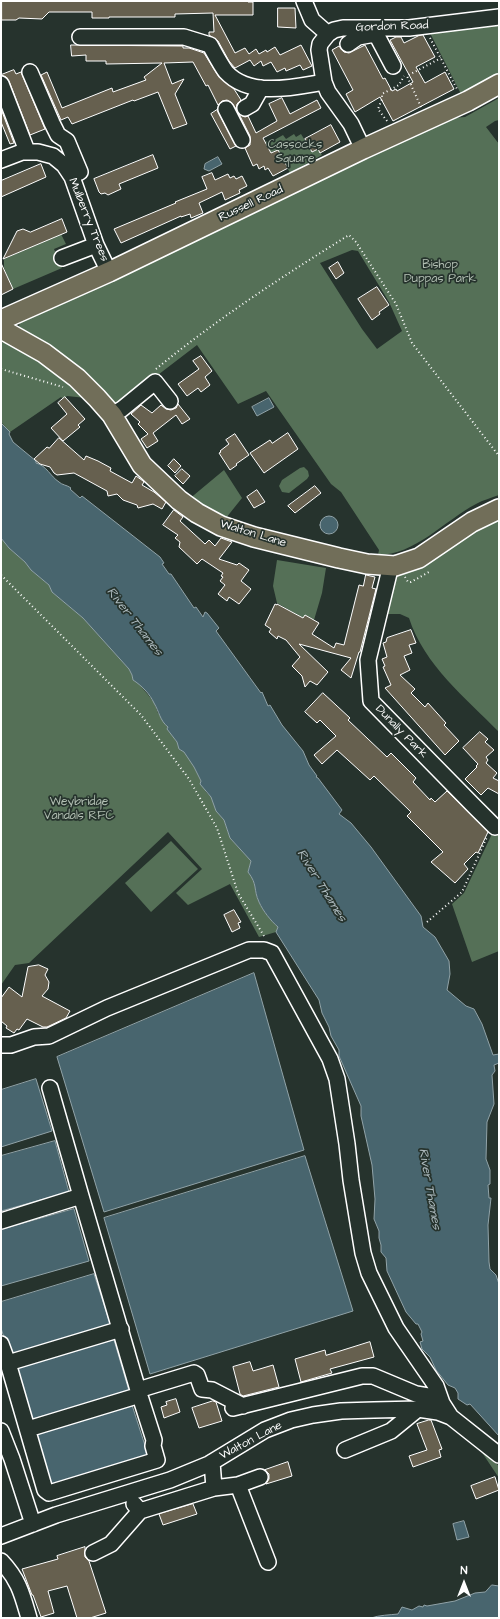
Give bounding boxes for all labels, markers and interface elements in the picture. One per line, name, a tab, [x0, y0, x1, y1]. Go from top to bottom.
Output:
street label: Gordon Road	[355, 19, 429, 35]
park label: Cassocks Square	[268, 138, 322, 166]
street label: Mulberry Trees	[65, 176, 111, 264]
street label: Russell Road	[217, 183, 285, 225]
park label: Bishop Duppas Park	[404, 258, 476, 286]
street label: Walton Lane	[218, 517, 288, 551]
water label: River Thames	[103, 585, 165, 659]
street label: Dunally Park	[372, 702, 430, 762]
park label: Weybridge Vandals RFC	[44, 795, 114, 823]
water label: River Thames	[293, 847, 349, 925]
water label: River Thames	[414, 1147, 444, 1231]
street label: Walton Lane	[217, 1419, 285, 1463]
north arrow	[444, 1563, 484, 1603]
text: N	[461, 1563, 467, 1578]

